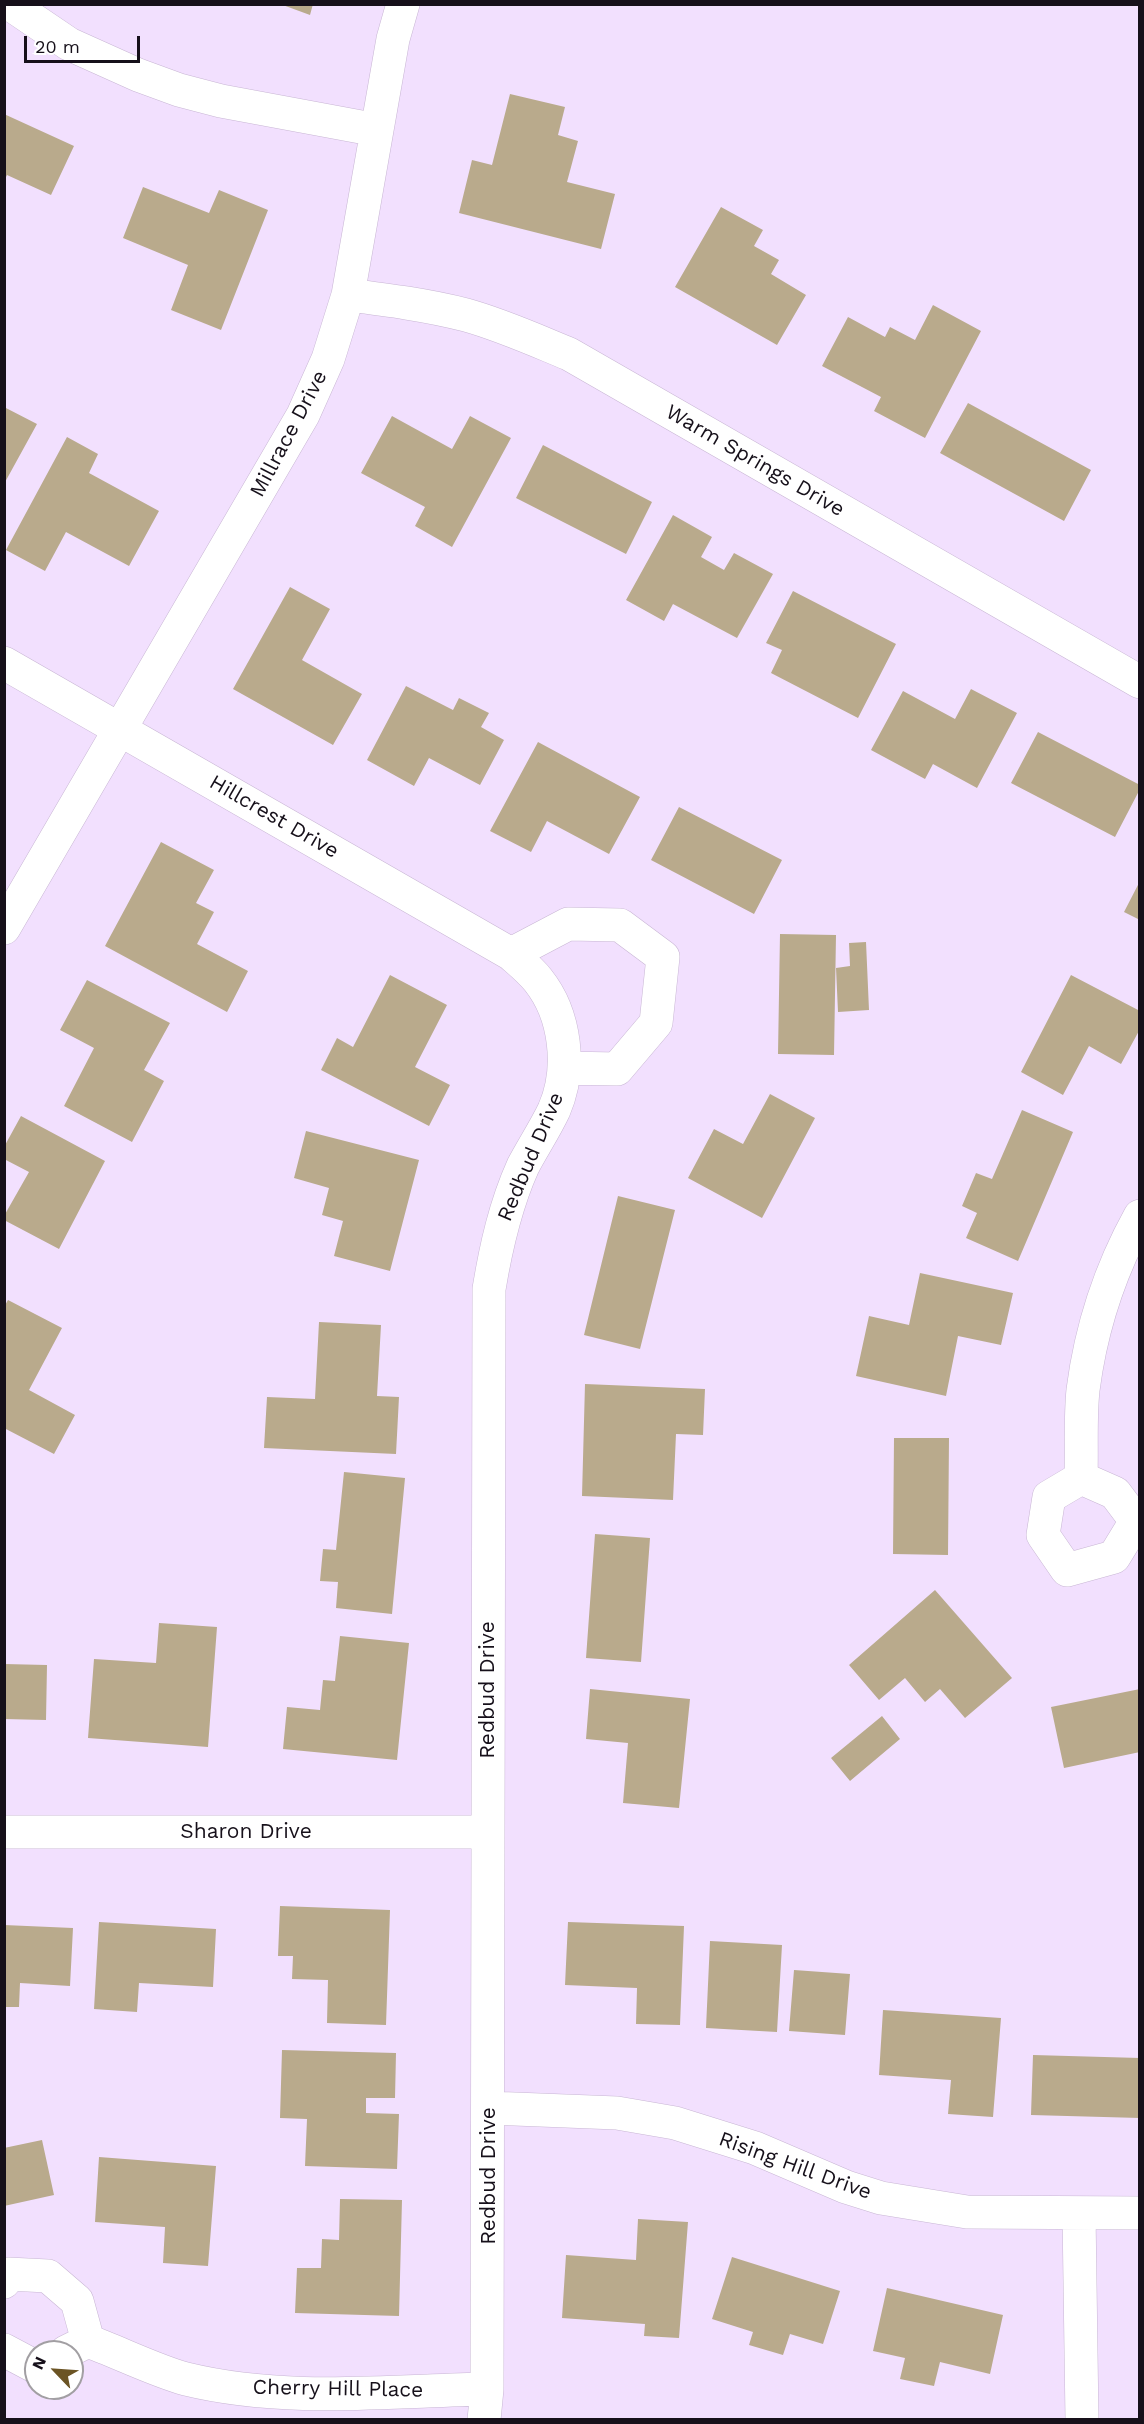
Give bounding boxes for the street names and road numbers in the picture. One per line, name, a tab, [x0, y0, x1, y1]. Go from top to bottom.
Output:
street label: Millrace Drive	[245, 366, 333, 502]
street label: Warm Springs Drive	[661, 400, 849, 522]
street label: Hillcrest Drive	[205, 770, 343, 864]
street label: Redbud Drive	[493, 1089, 569, 1225]
street label: Redbud Drive	[475, 1621, 501, 1759]
street label: Sharon Drive	[180, 1819, 312, 1845]
street label: Redbud Drive	[476, 2107, 502, 2245]
street label: Rising Hill Drive	[715, 2127, 875, 2205]
street label: Cherry Hill Place	[252, 2375, 424, 2403]

